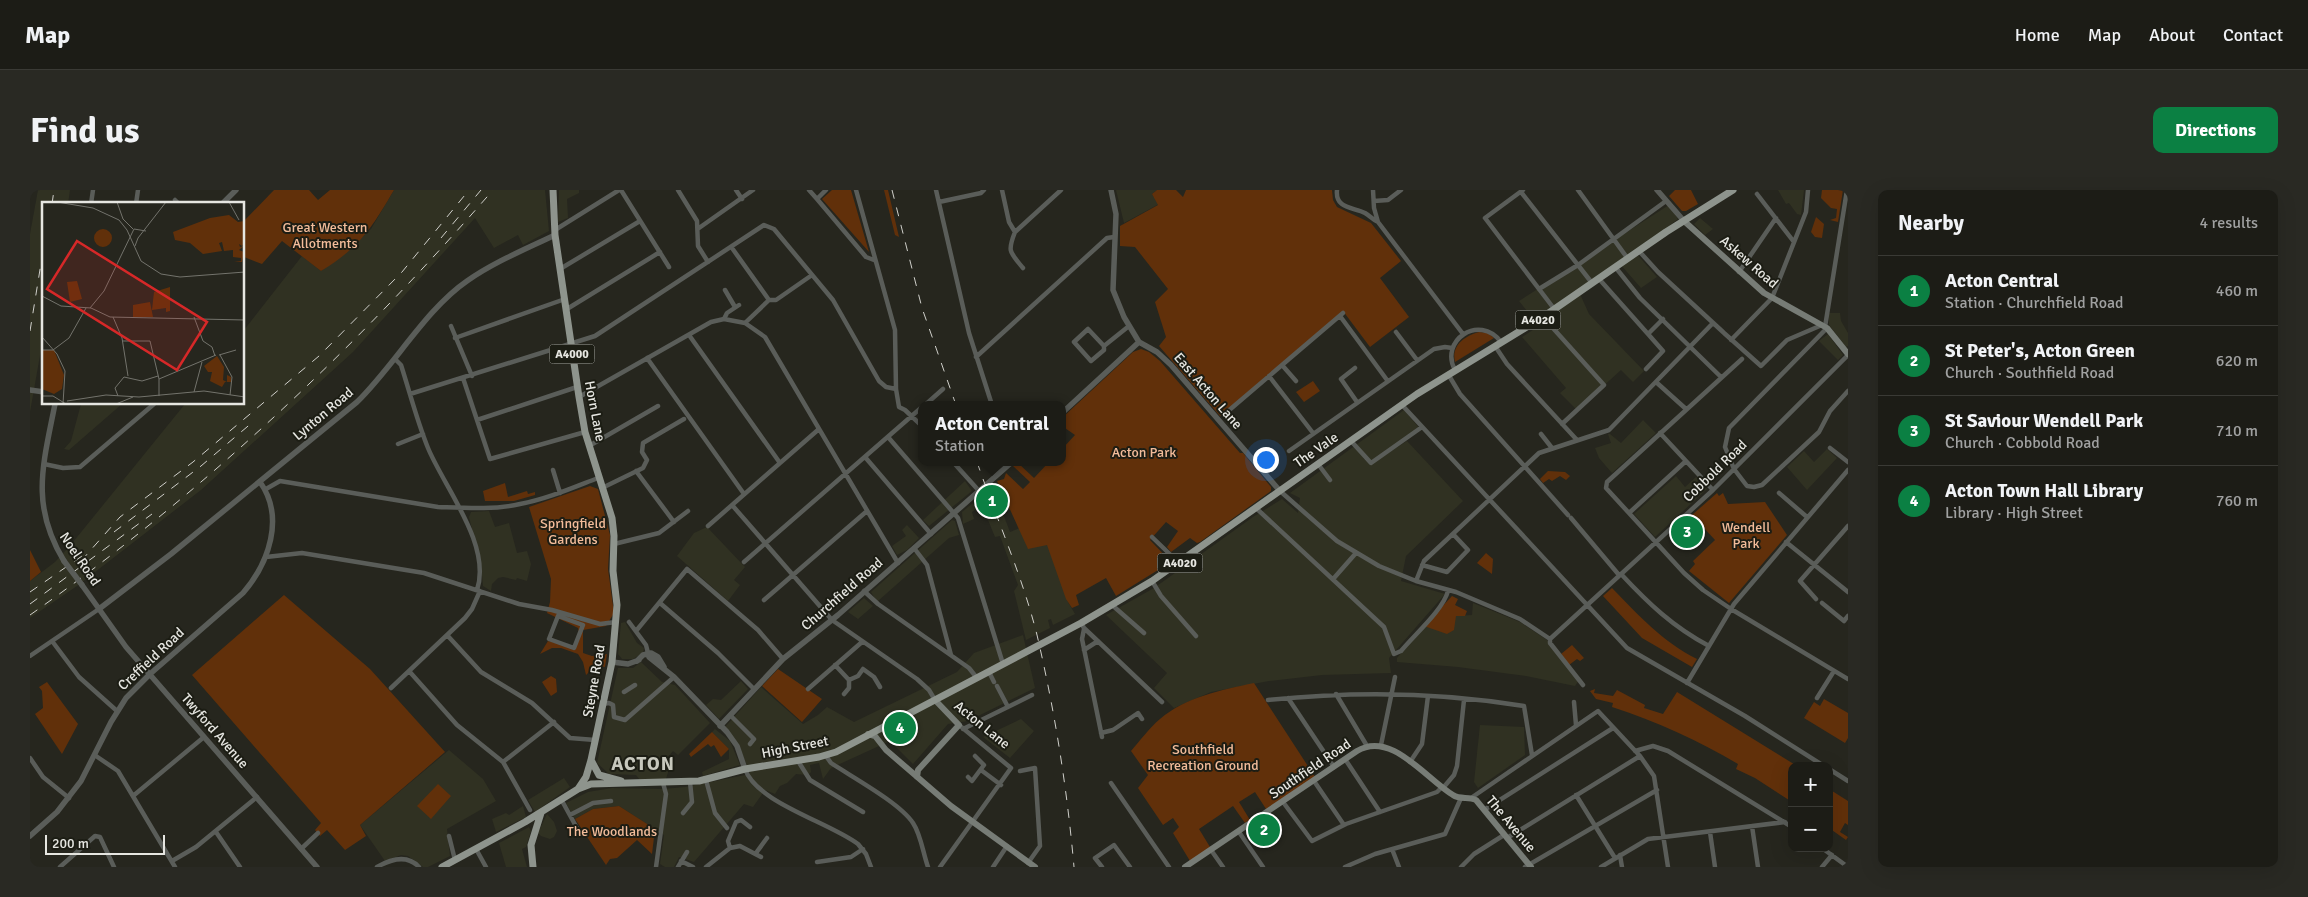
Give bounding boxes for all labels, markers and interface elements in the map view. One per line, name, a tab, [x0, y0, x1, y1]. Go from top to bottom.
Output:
text: Map	[25, 20, 70, 50]
text: Home	[2015, 24, 2060, 46]
text: Map	[2088, 24, 2121, 46]
text: About	[2149, 24, 2195, 46]
text: Contact	[2223, 24, 2283, 46]
button: Directions	[2153, 107, 2278, 153]
text: Find us	[30, 109, 140, 152]
inset map	[42, 202, 245, 405]
text: Nearby	[1898, 210, 1964, 236]
text: 4 results	[2199, 213, 2258, 233]
park label: Great Western Allotments	[283, 219, 367, 252]
street label: Askew Road	[1716, 232, 1782, 292]
text: Acton Central	[1945, 269, 2059, 293]
text: 1	[1910, 281, 1918, 301]
text: 460 m	[2216, 281, 2258, 301]
text: Station · Churchfield Road	[1945, 293, 2124, 313]
road number: A4020	[1516, 310, 1560, 330]
text: St Peter's, Acton Green	[1945, 339, 2135, 363]
road number: A4000	[550, 344, 594, 363]
street label: East Acton Lane	[1170, 349, 1246, 433]
text: 2	[1910, 351, 1918, 371]
text: 620 m	[2216, 351, 2258, 371]
text: Church · Southfield Road	[1945, 363, 2114, 383]
street label: Horn Lane	[581, 379, 609, 443]
street label: Lynton Road	[289, 384, 357, 444]
popup	[918, 401, 1066, 466]
text: St Saviour Wendell Park	[1945, 409, 2143, 433]
text: Acton Central	[935, 412, 1049, 436]
text: 3	[1910, 421, 1918, 441]
text: 710 m	[2216, 421, 2258, 441]
street label: The Vale	[1291, 429, 1341, 471]
text: Church · Cobbold Road	[1945, 433, 2100, 453]
text: Station	[935, 436, 985, 456]
street label: Cobbold Road	[1680, 436, 1750, 506]
park label: Acton Park	[1112, 444, 1176, 461]
your location	[1253, 447, 1279, 473]
text: Acton Town Hall Library	[1945, 479, 2143, 503]
pin: 1	[976, 482, 1008, 520]
text: 4	[1910, 491, 1918, 511]
text: 760 m	[2216, 491, 2258, 511]
text: Library · High Street	[1945, 503, 2083, 523]
pin: 3	[1671, 513, 1703, 551]
park label: Springfield Gardens	[540, 515, 606, 548]
park label: Wendell Park	[1722, 519, 1770, 552]
street label: Noel Road	[56, 529, 104, 589]
road number: A4020	[1158, 553, 1202, 572]
street label: Churchfield Road	[798, 554, 886, 634]
street label: Creffield Road	[114, 624, 188, 694]
street label: Steyne Road	[579, 643, 609, 719]
street label: Twyford Avenue	[178, 690, 252, 772]
street label: Acton Lane	[951, 697, 1013, 753]
pin: 4	[884, 709, 916, 747]
street label: High Street	[760, 732, 830, 762]
street label: Southfield Road	[1266, 735, 1354, 803]
park label: Southfield Recreation Ground	[1147, 741, 1259, 774]
district label: ACTON	[611, 752, 675, 776]
map controls	[1788, 762, 1833, 852]
button: +	[1788, 762, 1833, 807]
street label: The Avenue	[1483, 792, 1539, 856]
button: −	[1788, 807, 1833, 852]
pin: 2	[1248, 811, 1280, 849]
park label: The Woodlands	[567, 823, 657, 840]
scale bar	[45, 832, 165, 855]
text: 200 m	[52, 835, 89, 852]

